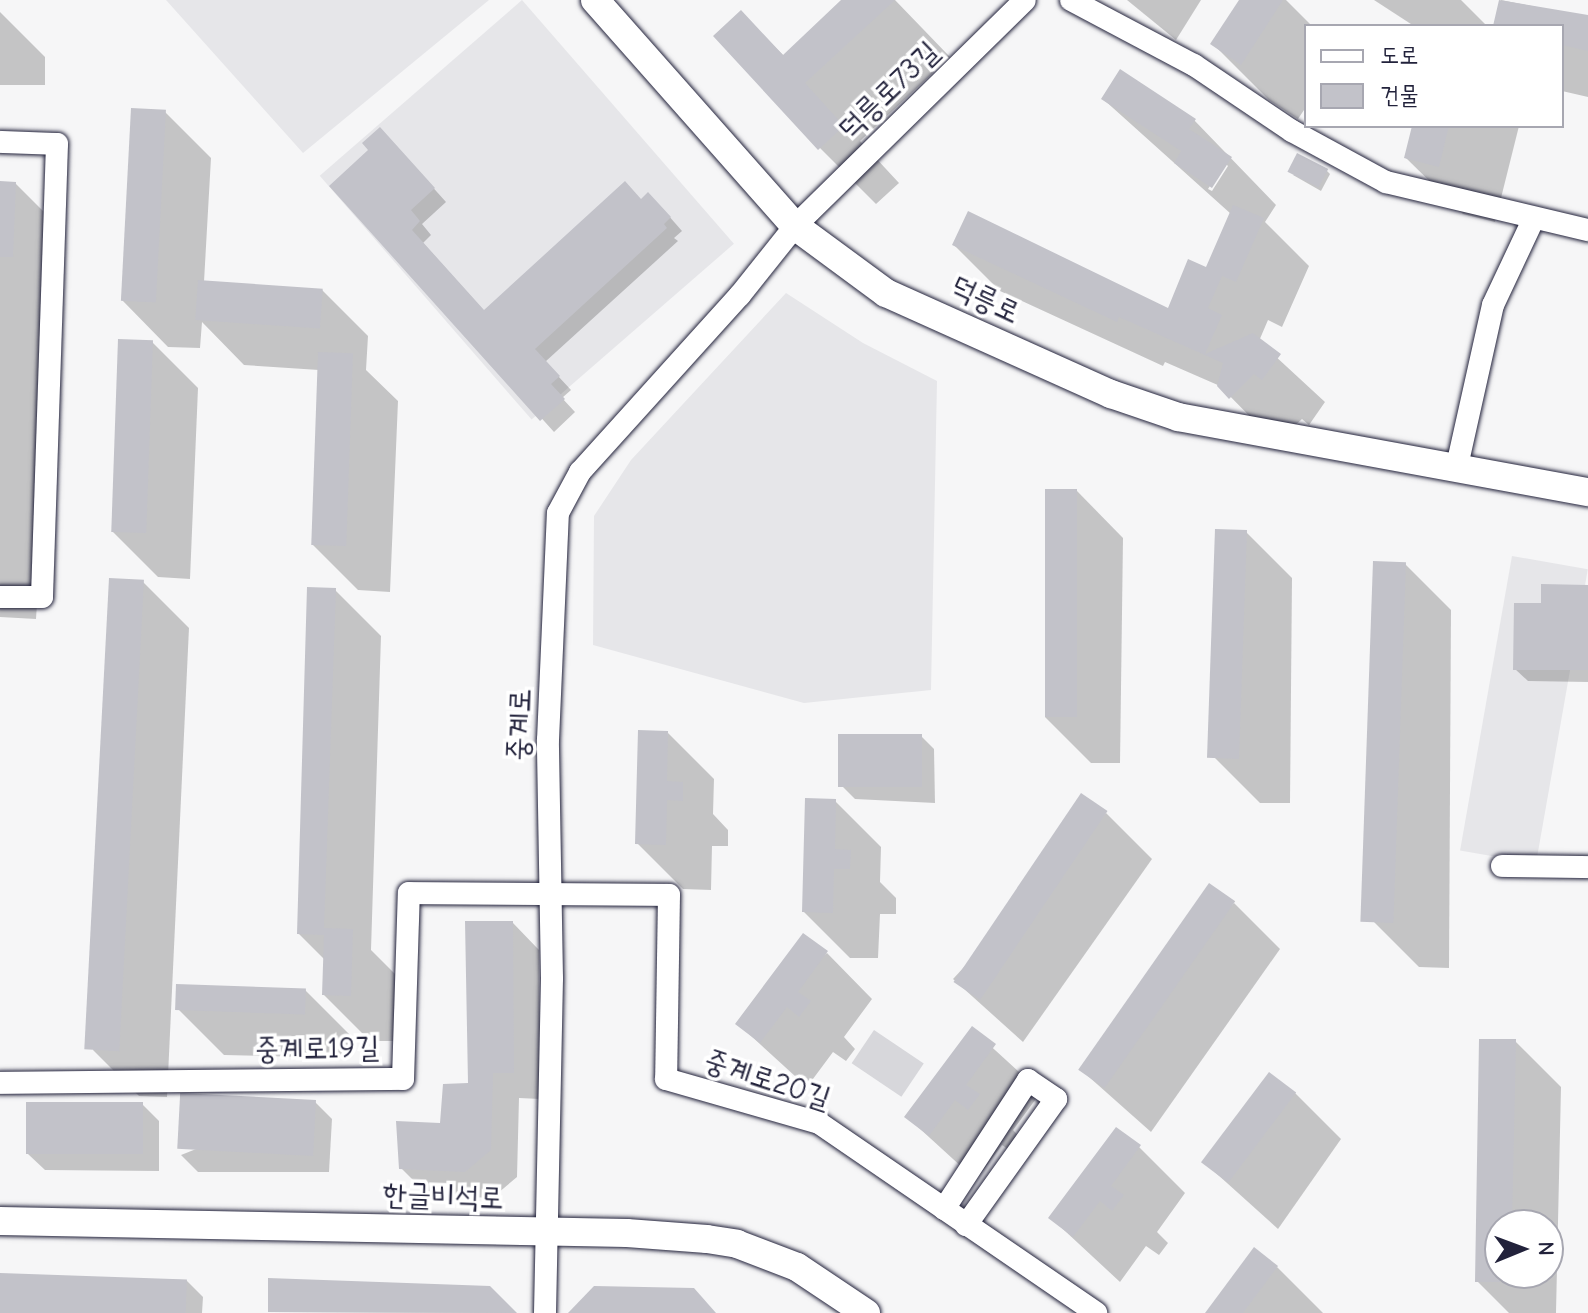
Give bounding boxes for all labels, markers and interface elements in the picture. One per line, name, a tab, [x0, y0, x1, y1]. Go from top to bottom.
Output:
legend	[1304, 24, 1564, 128]
street label: 덕릉로73길	[831, 34, 947, 148]
text: 도로	[1380, 41, 1419, 69]
text: 건물	[1380, 81, 1419, 109]
street label: 덕릉로	[945, 268, 1025, 332]
street label: 중계로	[501, 688, 539, 762]
street label: 중계로19길	[255, 1030, 379, 1068]
street label: 중계로20길	[699, 1043, 835, 1117]
street label: 한글비석로	[382, 1177, 504, 1217]
north arrow	[1484, 1209, 1564, 1289]
text: N	[1533, 1241, 1559, 1256]

